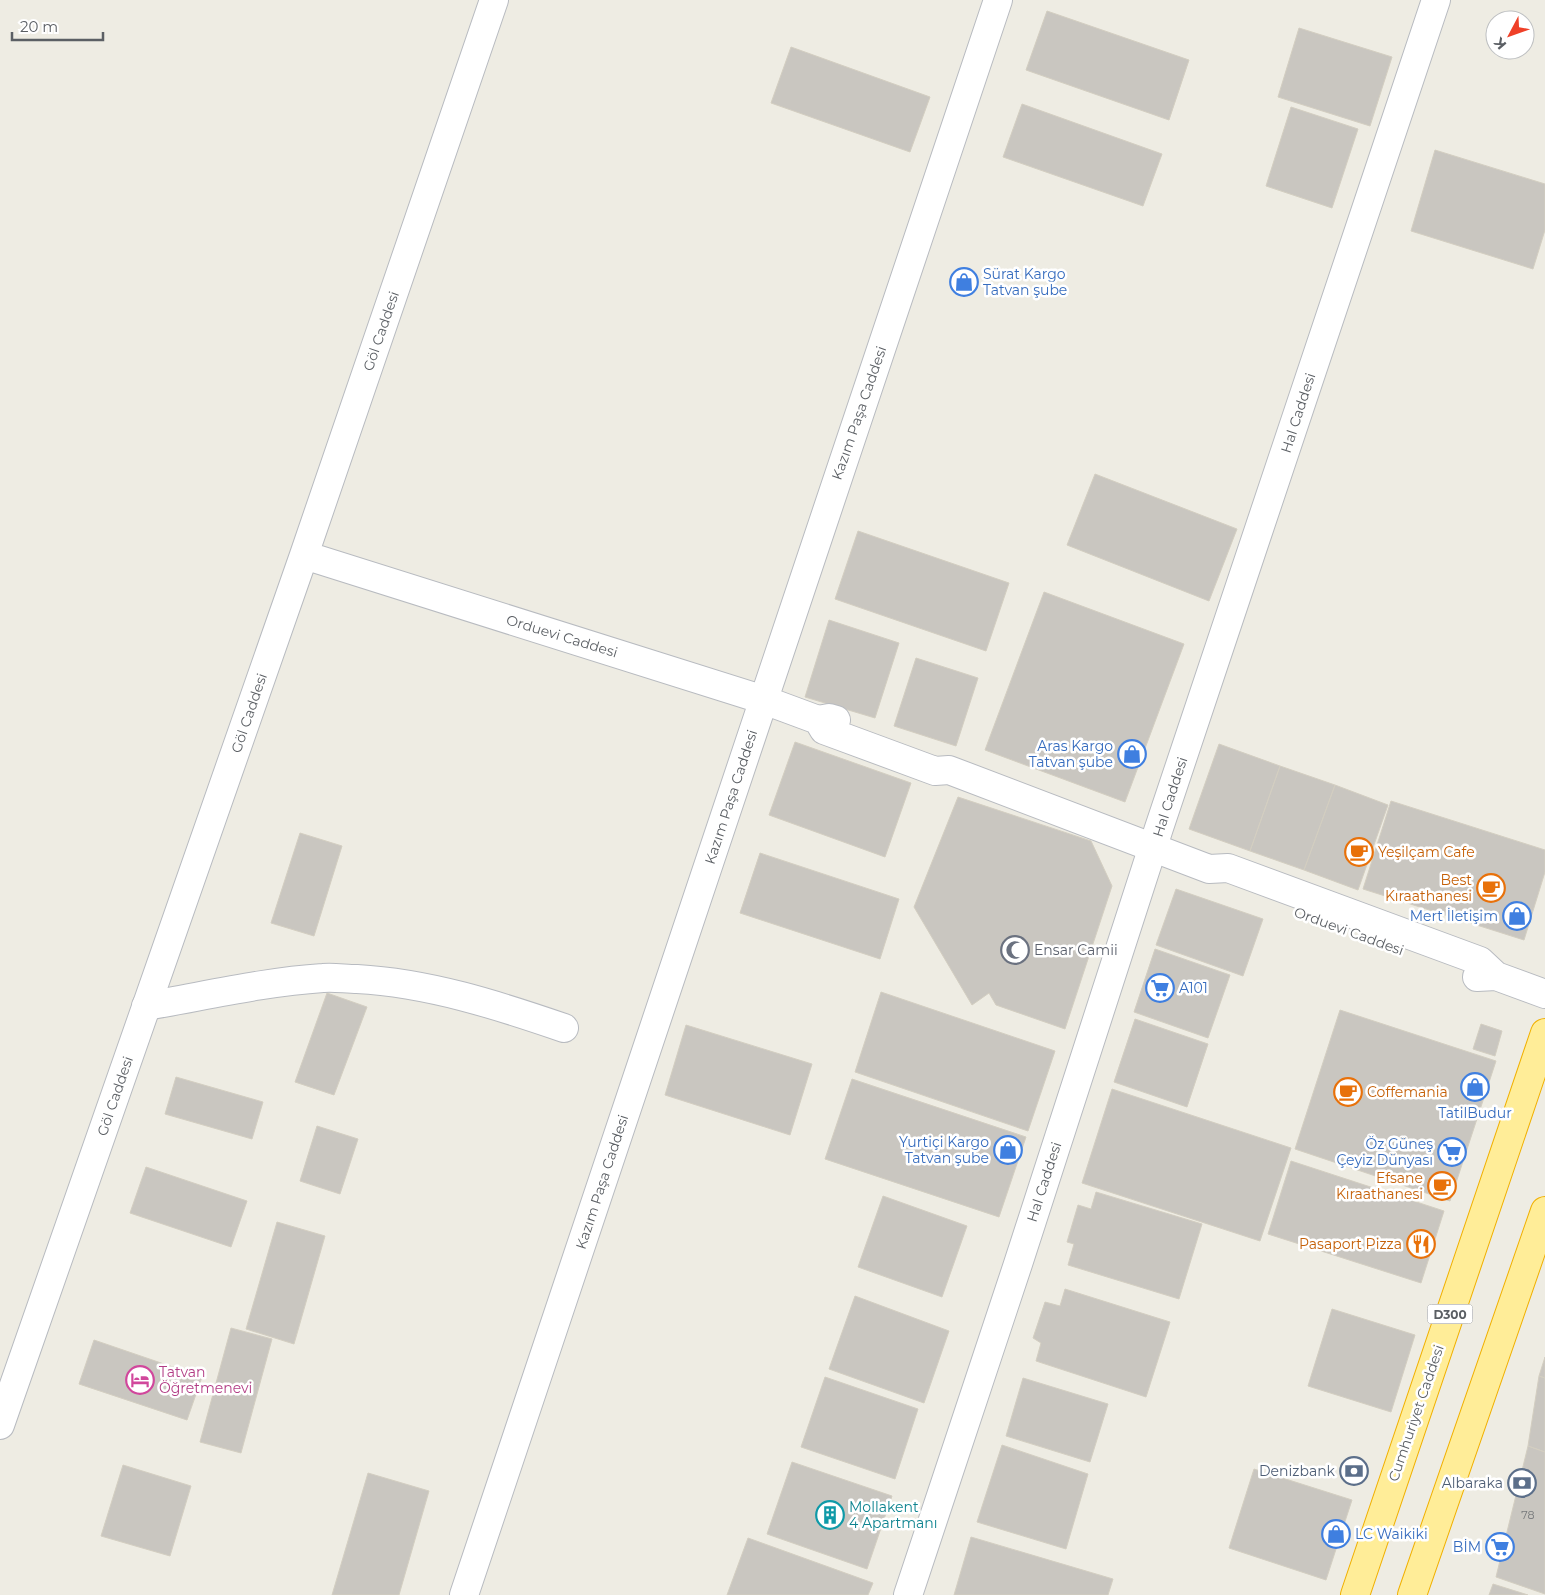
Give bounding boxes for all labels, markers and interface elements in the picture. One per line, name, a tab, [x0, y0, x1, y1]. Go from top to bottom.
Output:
scale bar	[12, 10, 104, 42]
north arrow	[1485, 10, 1535, 60]
text: 20 m	[20, 17, 58, 36]
text: K	[1490, 33, 1510, 53]
place label: Sürat Kargo Tatvan şube	[983, 265, 1067, 299]
shop icon: Sürat Kargo Tatvan şube	[949, 267, 979, 297]
street label: Göl Caddesi	[359, 289, 403, 373]
street label: Kazım Paşa Caddesi	[828, 344, 890, 482]
street label: Hal Caddesi	[1277, 371, 1319, 455]
street label: Orduevi Caddesi	[504, 611, 620, 661]
street label: Göl Caddesi	[227, 671, 271, 755]
street label: Kazım Paşa Caddesi	[701, 727, 761, 867]
place label: Aras Kargo Tatvan şube	[1029, 737, 1113, 771]
shop icon: Aras Kargo Tatvan şube	[1117, 739, 1147, 769]
street label: Hal Caddesi	[1149, 755, 1191, 839]
cafe icon: Yeşilçam Cafe	[1344, 837, 1374, 867]
place label: Yeşilçam Cafe	[1378, 843, 1475, 861]
place label: Best Kıraathanesi	[1385, 871, 1472, 905]
cafe icon: Best Kıraathanesi	[1476, 873, 1506, 903]
shop icon: Mert İletişim	[1502, 901, 1532, 931]
street label: Orduevi Caddesi	[1292, 903, 1406, 959]
place label: Mert İletişim	[1410, 907, 1498, 925]
mosque icon: Ensar Camii	[1000, 935, 1030, 965]
place label: Ensar Camii	[1034, 941, 1118, 959]
supermarket icon: A101	[1145, 973, 1175, 1003]
place label: A101	[1179, 979, 1208, 997]
street label: Göl Caddesi	[93, 1054, 137, 1138]
shop icon: TatilBudur	[1460, 1072, 1490, 1102]
cafe icon: Coffemania	[1333, 1077, 1363, 1107]
place label: Coffemania	[1367, 1083, 1448, 1101]
place label: TatilBudur	[1438, 1104, 1512, 1122]
street label: Kazım Paşa Caddesi	[572, 1112, 632, 1252]
place label: Yurtiçi Kargo Tatvan şube	[899, 1133, 989, 1167]
shop icon: Yurtiçi Kargo Tatvan şube	[993, 1135, 1023, 1165]
place label: Öz Güneş Çeyiz Dünyası	[1337, 1135, 1433, 1169]
supermarket icon: Öz Güneş Çeyiz Dünyası	[1437, 1137, 1467, 1167]
street label: Hal Caddesi	[1023, 1140, 1065, 1224]
place label: Efsane Kıraathanesi	[1336, 1169, 1423, 1203]
cafe icon: Efsane Kıraathanesi	[1427, 1171, 1457, 1201]
restaurant icon: Pasaport Pizza	[1406, 1229, 1436, 1259]
place label: Pasaport Pizza	[1299, 1235, 1402, 1253]
road number: D300	[1428, 1305, 1472, 1324]
street label: Cumhuriyet Caddesi	[1384, 1342, 1448, 1484]
place label: Tatvan Öğretmenevi	[159, 1363, 252, 1397]
hotel icon: Tatvan Öğretmenevi	[125, 1365, 155, 1395]
bank icon: Denizbank	[1339, 1456, 1369, 1486]
place label: Denizbank	[1259, 1462, 1336, 1480]
bank icon: Albaraka	[1507, 1468, 1537, 1498]
place label: Albaraka	[1442, 1474, 1503, 1492]
place label: Mollakent 4 Apartmanı	[849, 1498, 938, 1532]
building icon: Mollakent 4 Apartmanı	[815, 1500, 845, 1530]
house number: 78	[1521, 1508, 1535, 1522]
shop icon: LC Waikiki	[1321, 1519, 1351, 1549]
place label: LC Waikiki	[1355, 1525, 1428, 1543]
supermarket icon: BİM	[1485, 1532, 1515, 1562]
place label: BİM	[1453, 1538, 1481, 1556]

